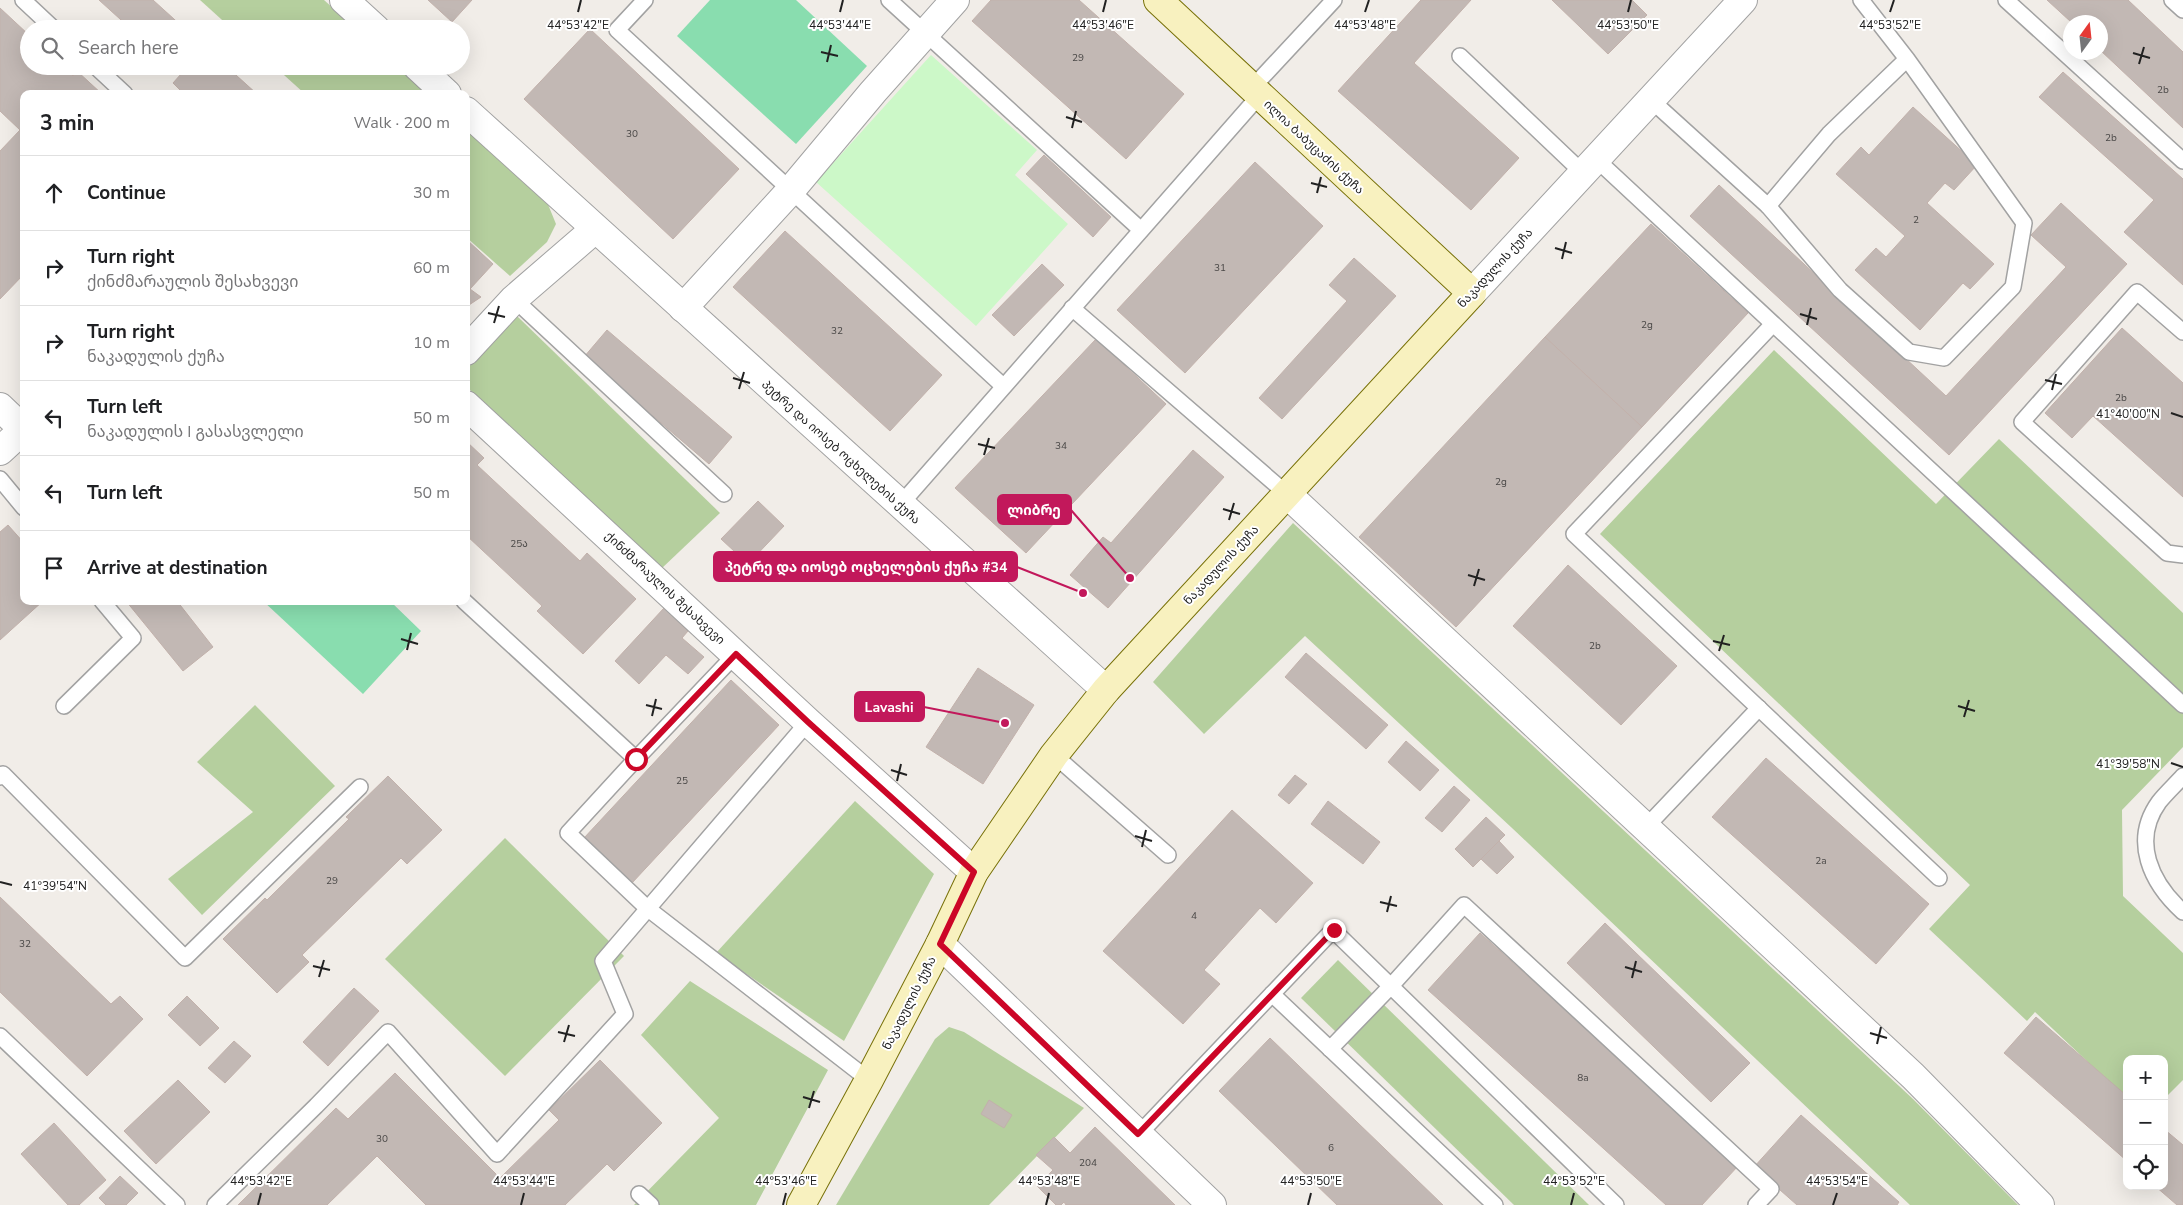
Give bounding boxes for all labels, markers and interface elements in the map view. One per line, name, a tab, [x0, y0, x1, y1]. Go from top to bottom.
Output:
north arrow	[2063, 15, 2108, 60]
text: 44°53'42"E	[547, 17, 609, 33]
text: 44°53'44"E	[809, 17, 871, 33]
text: 44°53'46"E	[1072, 17, 1134, 33]
text: 44°53'48"E	[1334, 17, 1396, 33]
text: 44°53'50"E	[1597, 17, 1659, 33]
text: 44°53'52"E	[1859, 17, 1921, 33]
search box	[20, 20, 470, 75]
icon: search	[38, 34, 66, 62]
text: Search here	[78, 35, 179, 61]
house number: 29	[1072, 51, 1084, 65]
house number: 2b	[2157, 83, 2169, 97]
street label: ილია ბაბუცაძის ქუჩა	[1260, 96, 1368, 198]
text: 3 min	[40, 109, 94, 137]
text: Walk · 200 m	[354, 112, 450, 134]
house number: 30	[626, 127, 638, 141]
house number: 2b	[2105, 131, 2117, 145]
icon: ahead	[40, 179, 68, 207]
text: Continue	[87, 180, 166, 206]
text: 30 m	[413, 182, 450, 204]
house number: 2	[1913, 213, 1919, 227]
street label: ნაკადულის ქუჩა	[1454, 225, 1536, 311]
text: Turn right	[87, 244, 174, 270]
icon: right	[40, 254, 68, 282]
text: 60 m	[413, 257, 450, 279]
house number: 31	[1214, 261, 1226, 275]
text: ქინძმარაულის შესახვევი	[87, 271, 298, 293]
house number: 2g	[1641, 318, 1653, 332]
text: Turn right	[87, 319, 174, 345]
house number: 32	[831, 324, 843, 338]
icon: right	[40, 329, 68, 357]
text: 10 m	[413, 332, 450, 354]
text: ნაკადულის ქუჩა	[87, 346, 225, 368]
street label: პეტრე და იოსებ ოცხელების ქუჩა	[758, 376, 924, 528]
house number: 2b	[2115, 391, 2127, 405]
text: Turn left	[87, 394, 162, 420]
icon: left	[40, 404, 68, 432]
text: 41°40'00"N	[2096, 406, 2160, 422]
text: 50 m	[413, 407, 450, 429]
text: ნაკადულის I გასასვლელი	[87, 421, 304, 443]
house number: 34	[1055, 439, 1067, 453]
house number: 2g	[1495, 475, 1507, 489]
icon: left	[40, 479, 68, 507]
text: Turn left	[87, 480, 162, 506]
text: 50 m	[413, 482, 450, 504]
callout: ლიბრე	[998, 495, 1071, 524]
text: ლიბრე	[1007, 501, 1061, 520]
street label: ნაკადულის ქუჩა	[1180, 522, 1262, 608]
street label: ქინძმარაულის შესახვევი	[602, 528, 729, 648]
house number: 25ა	[510, 537, 528, 551]
callout: პეტრე და იოსებ ოცხელების ქუჩა #34	[714, 552, 1017, 581]
icon: arrive	[40, 554, 68, 582]
text: Arrive at destination	[87, 555, 268, 581]
text: პეტრე და იოსებ ოცხელების ქუჩა #34	[725, 558, 1008, 577]
house number: 2b	[1589, 639, 1601, 653]
callout: Lavashi	[855, 692, 924, 721]
text: Lavashi	[865, 698, 913, 717]
route start	[625, 748, 648, 771]
text: 41°39'58"N	[2096, 756, 2160, 772]
house number: 25	[676, 774, 688, 788]
house number: 2a	[1815, 854, 1827, 868]
house number: 29	[326, 874, 338, 888]
text: 41°39'54"N	[23, 878, 87, 894]
house number: 4	[1191, 909, 1197, 923]
route end	[1323, 919, 1346, 942]
house number: 32	[19, 937, 31, 951]
street label: ნაკადულის ქუჩა	[878, 953, 940, 1053]
map controls	[2123, 1055, 2168, 1190]
button: +	[2123, 1055, 2168, 1100]
house number: 8a	[1577, 1071, 1589, 1085]
button: −	[2123, 1100, 2168, 1145]
house number: 30	[376, 1132, 388, 1146]
house number: 6	[1328, 1141, 1334, 1155]
button: locate	[2123, 1145, 2168, 1190]
house number: 204	[1079, 1156, 1097, 1170]
text: 44°53'42"E	[230, 1173, 292, 1189]
text: 44°53'44"E	[493, 1173, 555, 1189]
text: 44°53'46"E	[755, 1173, 817, 1189]
text: 44°53'48"E	[1018, 1173, 1080, 1189]
text: 44°53'50"E	[1280, 1173, 1342, 1189]
text: 44°53'52"E	[1543, 1173, 1605, 1189]
text: 44°53'54"E	[1806, 1173, 1868, 1189]

